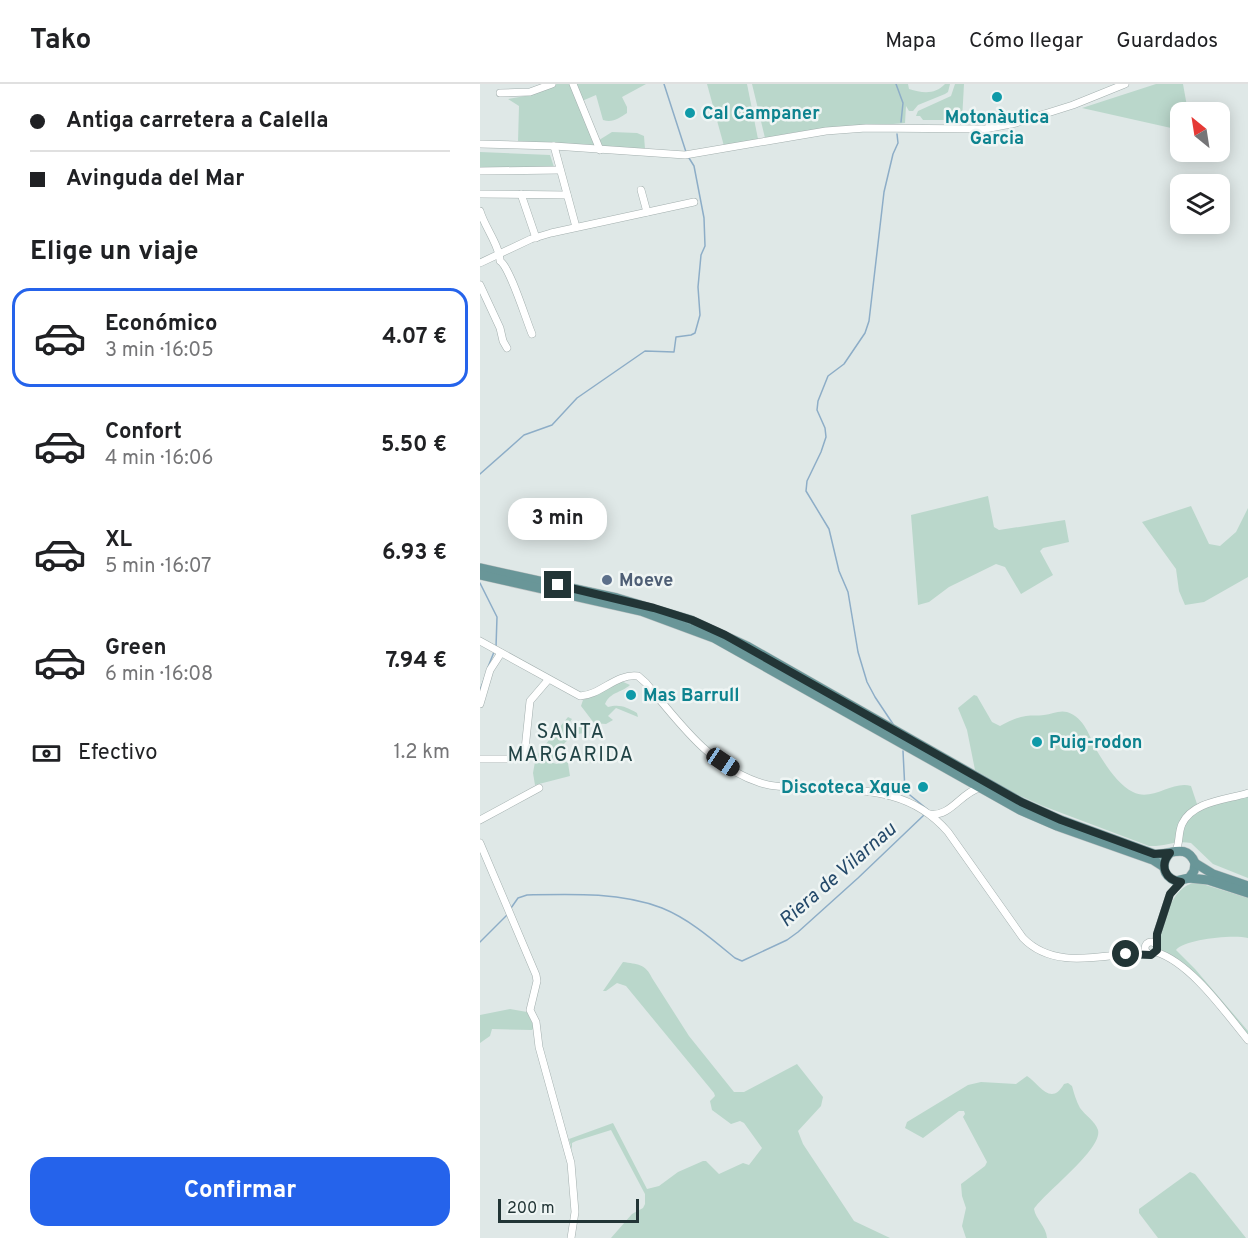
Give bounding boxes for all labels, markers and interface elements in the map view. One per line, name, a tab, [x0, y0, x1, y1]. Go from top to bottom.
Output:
text: Tako	[30, 23, 91, 59]
text: Mapa	[885, 28, 936, 55]
text: Cómo llegar	[969, 28, 1083, 55]
text: Guardados	[1116, 28, 1218, 55]
marker: Motonàutica Garcia	[990, 90, 1004, 104]
north arrow	[1170, 102, 1230, 162]
map controls	[1170, 102, 1230, 234]
place label: Cal Campaner	[702, 103, 820, 126]
marker: Cal Campaner	[683, 106, 697, 120]
place label: Motonàutica Garcia	[945, 107, 1049, 151]
text: Antiga carretera a Calella	[66, 108, 328, 135]
text: Avinguda del Mar	[66, 166, 244, 193]
button: layers	[1170, 174, 1230, 234]
text: Elige un viaje	[30, 235, 199, 269]
icon: car	[33, 311, 87, 365]
text: Económico	[105, 311, 218, 338]
text: 4.07 €	[382, 324, 447, 351]
text: 3 min · 16:05	[105, 338, 214, 364]
icon: car	[33, 419, 87, 473]
text: Confort	[105, 419, 182, 446]
text: 5.50 €	[381, 432, 447, 459]
text: 4 min · 16:06	[105, 446, 213, 472]
callout: 3 min	[508, 498, 608, 540]
text: 3 min	[531, 506, 584, 532]
icon: car	[33, 527, 87, 581]
text: XL	[105, 527, 132, 554]
text: 6.93 €	[382, 540, 447, 567]
text: 5 min · 16:07	[105, 554, 211, 580]
place label: Moeve	[619, 570, 673, 593]
route end	[544, 571, 571, 598]
marker: Moeve	[600, 573, 614, 587]
icon: car	[33, 635, 87, 689]
text: Green	[105, 635, 167, 662]
text: 7.94 €	[386, 648, 447, 675]
text: 6 min · 16:08	[105, 662, 213, 688]
place label: Mas Barrull	[643, 685, 740, 708]
marker: Mas Barrull	[624, 688, 638, 702]
district label: SANTA MARGARIDA	[507, 720, 635, 769]
place label: Puig-rodon	[1049, 732, 1142, 755]
marker: Puig-rodon	[1030, 735, 1044, 749]
icon: cash	[30, 737, 63, 770]
text: Efectivo	[78, 740, 158, 767]
text: 1.2 km	[394, 740, 450, 766]
car	[703, 744, 743, 780]
place label: Discoteca Xque	[781, 777, 911, 800]
marker: Discoteca Xque	[916, 780, 930, 794]
water label: Riera de Vilarnau	[774, 817, 903, 934]
route start	[1112, 940, 1139, 967]
button: Confirmar	[30, 1157, 450, 1226]
scale bar	[498, 1196, 639, 1224]
text: 200 m	[507, 1199, 555, 1219]

